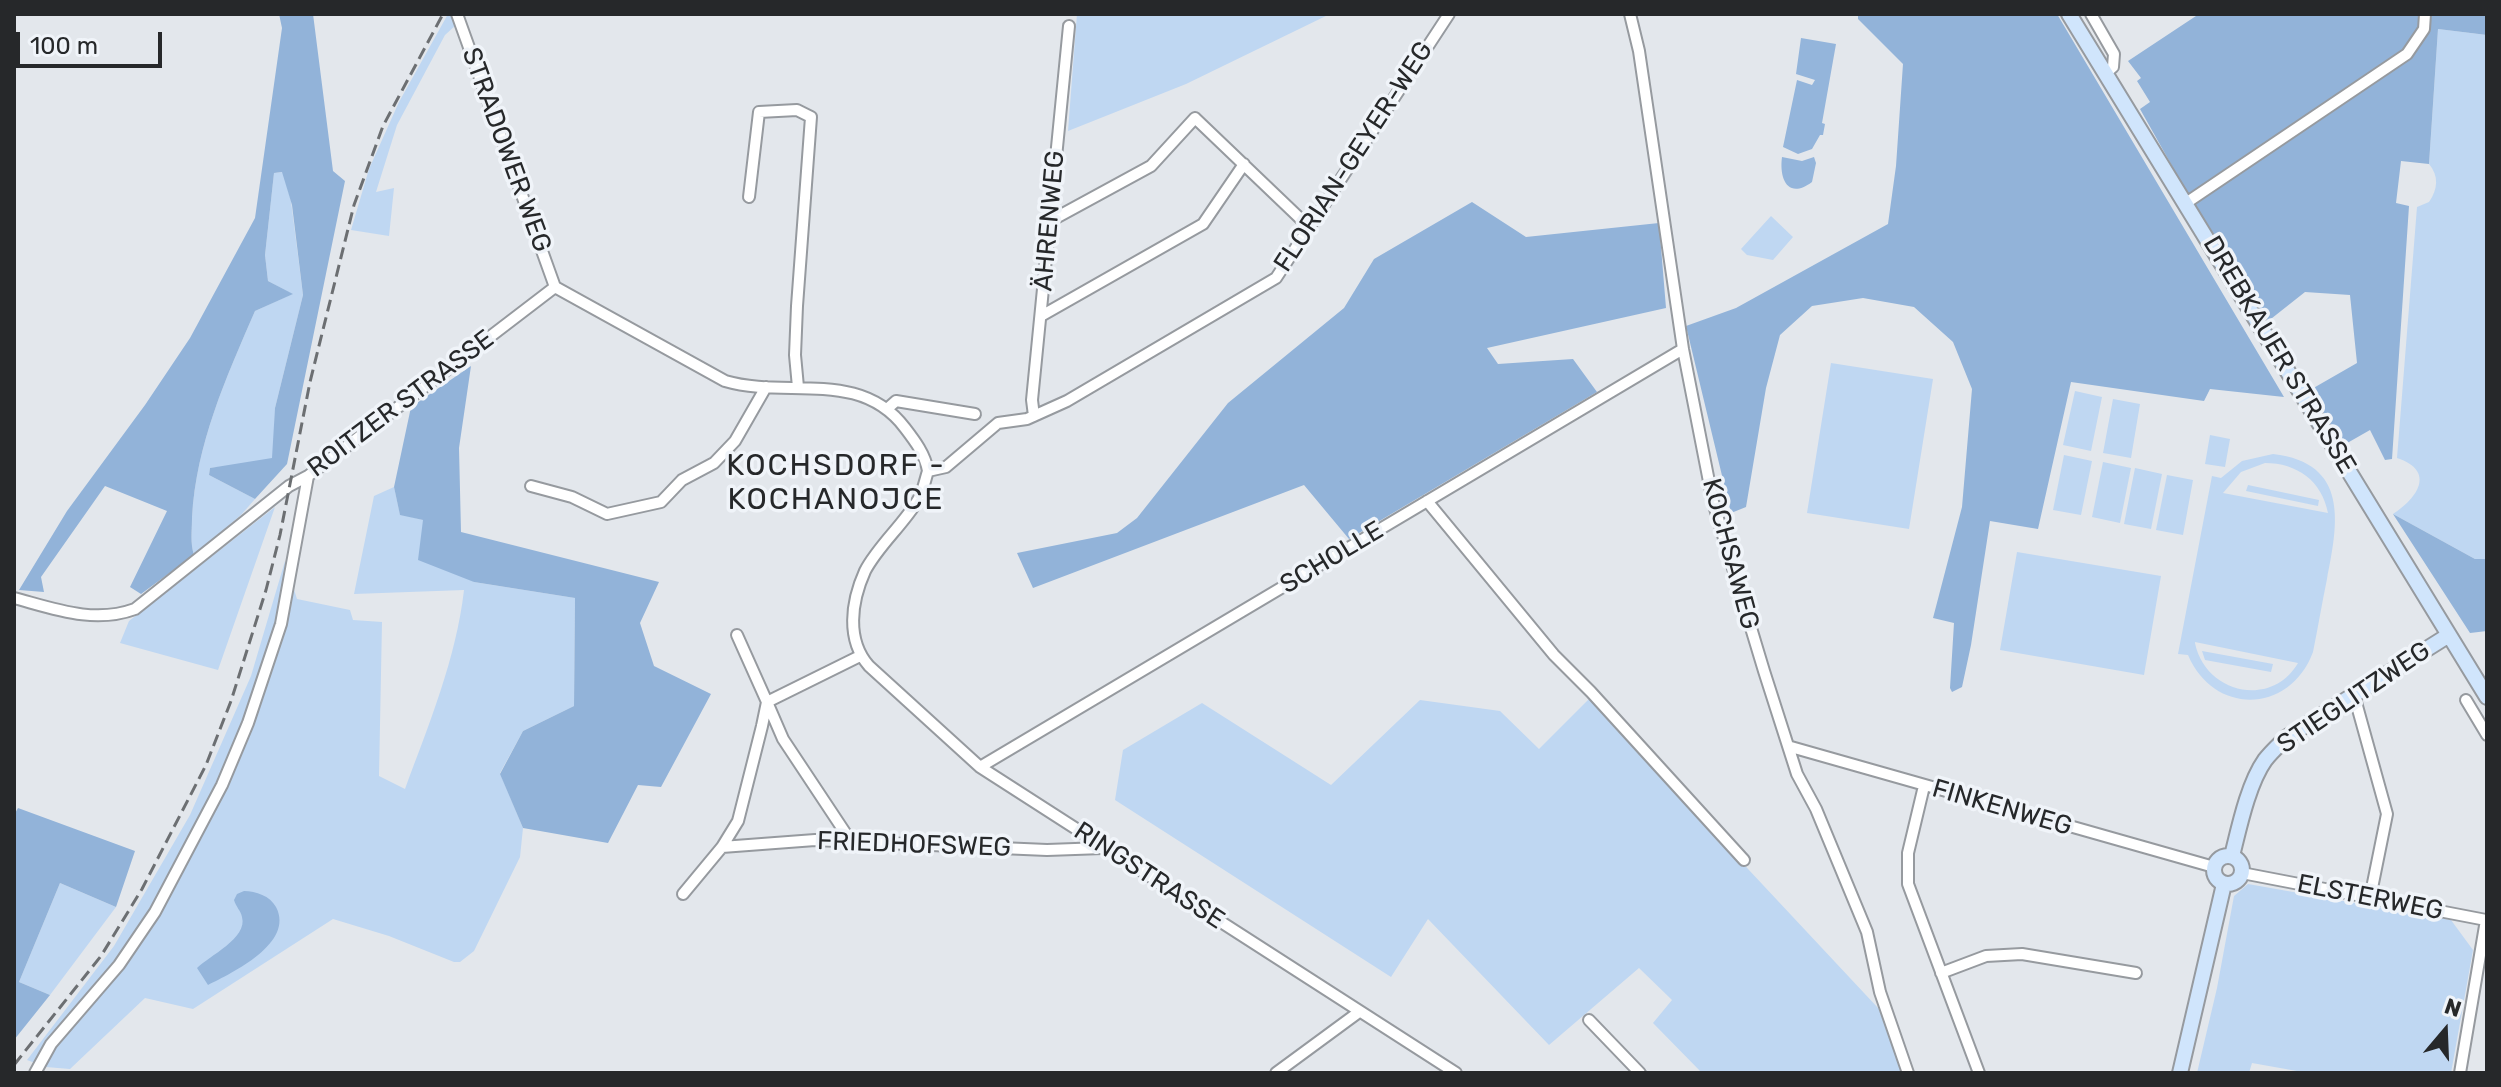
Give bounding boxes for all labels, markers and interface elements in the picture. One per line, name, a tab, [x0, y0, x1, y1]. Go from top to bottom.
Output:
scale bar	[20, 16, 166, 66]
text: 100 m	[30, 32, 98, 60]
street label: FLORIAN-GEYER-WEG	[1268, 36, 1440, 278]
street label: STRADOWER WEG	[455, 44, 557, 256]
street label: ÄHRENWEG	[1028, 149, 1072, 293]
street label: DREBKAUER STRASSE	[2196, 231, 2362, 479]
street label: ROITZER STRASSE	[302, 324, 500, 484]
district label: KOCHSDORF - KOCHANOJCE	[726, 448, 946, 518]
street label: KOCHSAWEG	[1695, 475, 1765, 633]
street label: SCHOLLE	[1275, 515, 1389, 601]
street label: STIEGLITZWEG	[2272, 635, 2436, 761]
street label: FINKENWEG	[1929, 773, 2075, 843]
street label: RINGSTRASSE	[1068, 816, 1230, 936]
street label: FRIEDHOFSWEG	[816, 826, 1012, 864]
street label: ELSTERWEG	[2294, 869, 2446, 927]
north arrow	[2405, 991, 2485, 1071]
text: N	[2441, 992, 2465, 1023]

